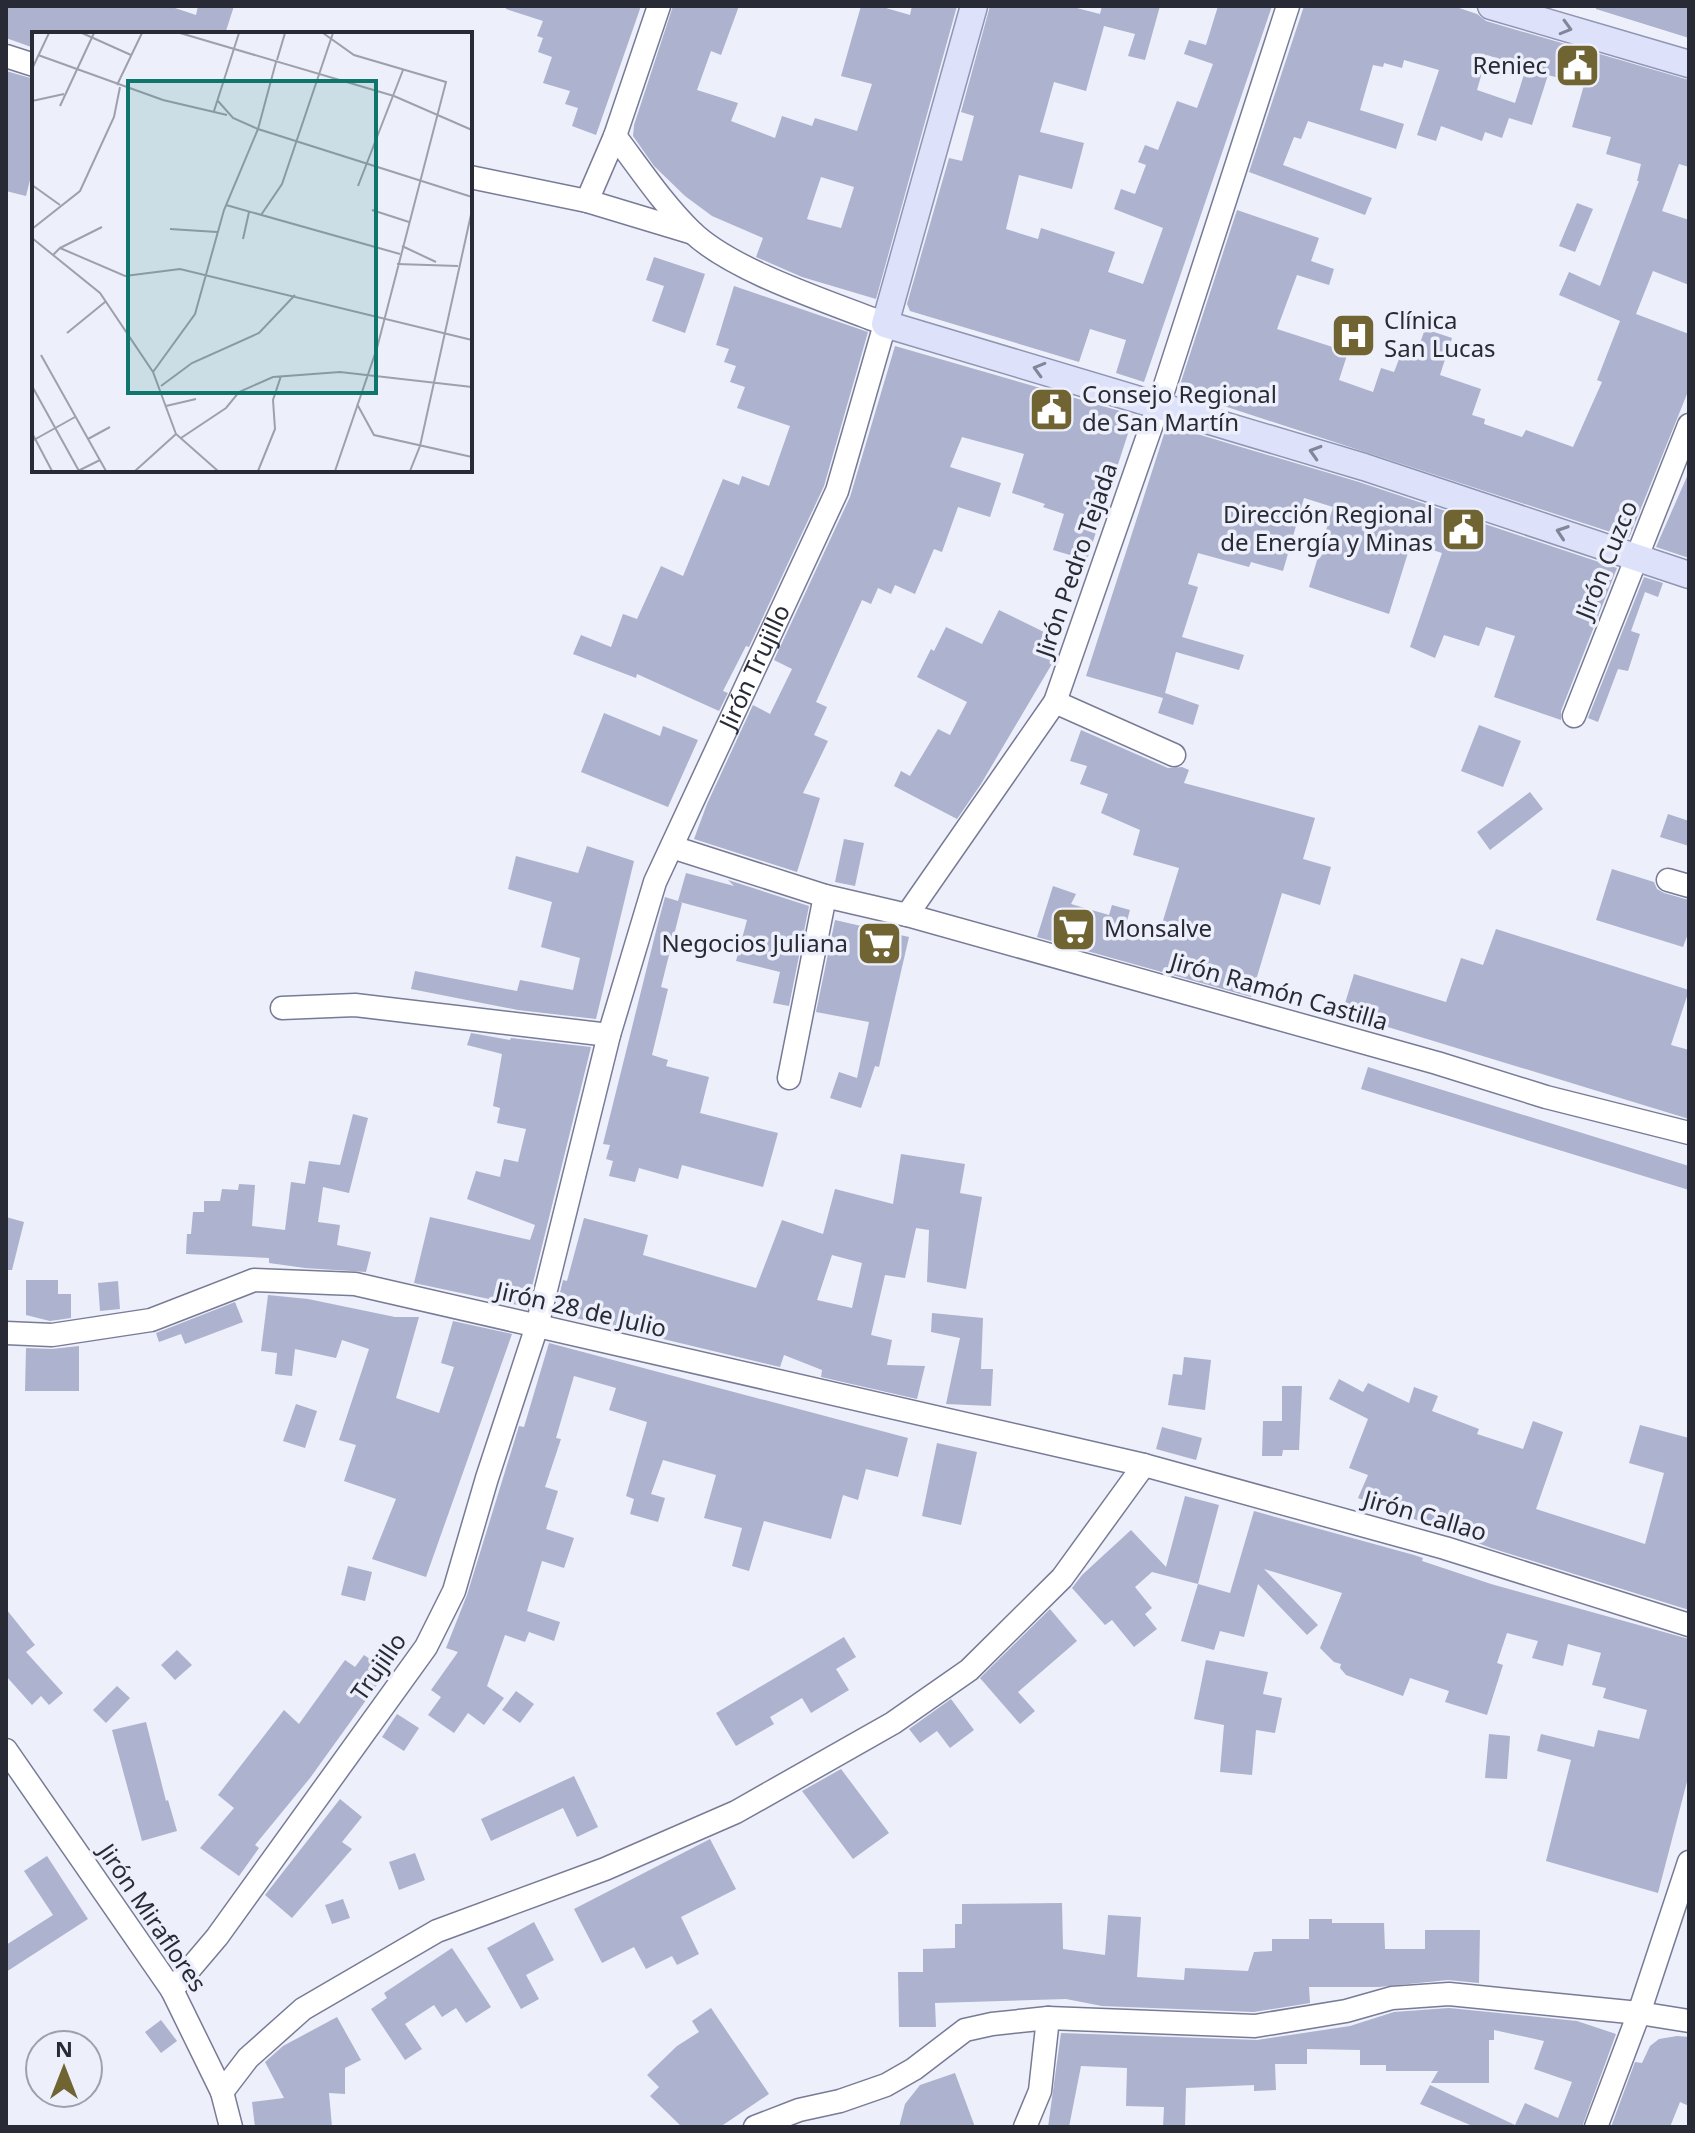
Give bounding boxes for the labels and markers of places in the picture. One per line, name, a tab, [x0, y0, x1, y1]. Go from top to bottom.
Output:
public building icon: Reniec	[1554, 42, 1602, 90]
place label: Reniec	[1472, 48, 1547, 81]
place label: Clínica San Lucas	[1384, 303, 1496, 364]
hospital icon: Clínica San Lucas	[1329, 311, 1377, 359]
place label: Consejo Regional de San Martín	[1082, 377, 1277, 438]
public building icon: Consejo Regional de San Martín	[1027, 385, 1075, 433]
place label: Dirección Regional de Energía y Minas	[1220, 497, 1433, 558]
public building icon: Dirección Regional de Energía y Minas	[1440, 505, 1488, 553]
supermarket icon: Monsalve	[1049, 905, 1097, 953]
place label: Monsalve	[1104, 911, 1212, 944]
supermarket icon: Negocios Juliana	[855, 920, 903, 968]
place label: Negocios Juliana	[661, 926, 848, 959]

